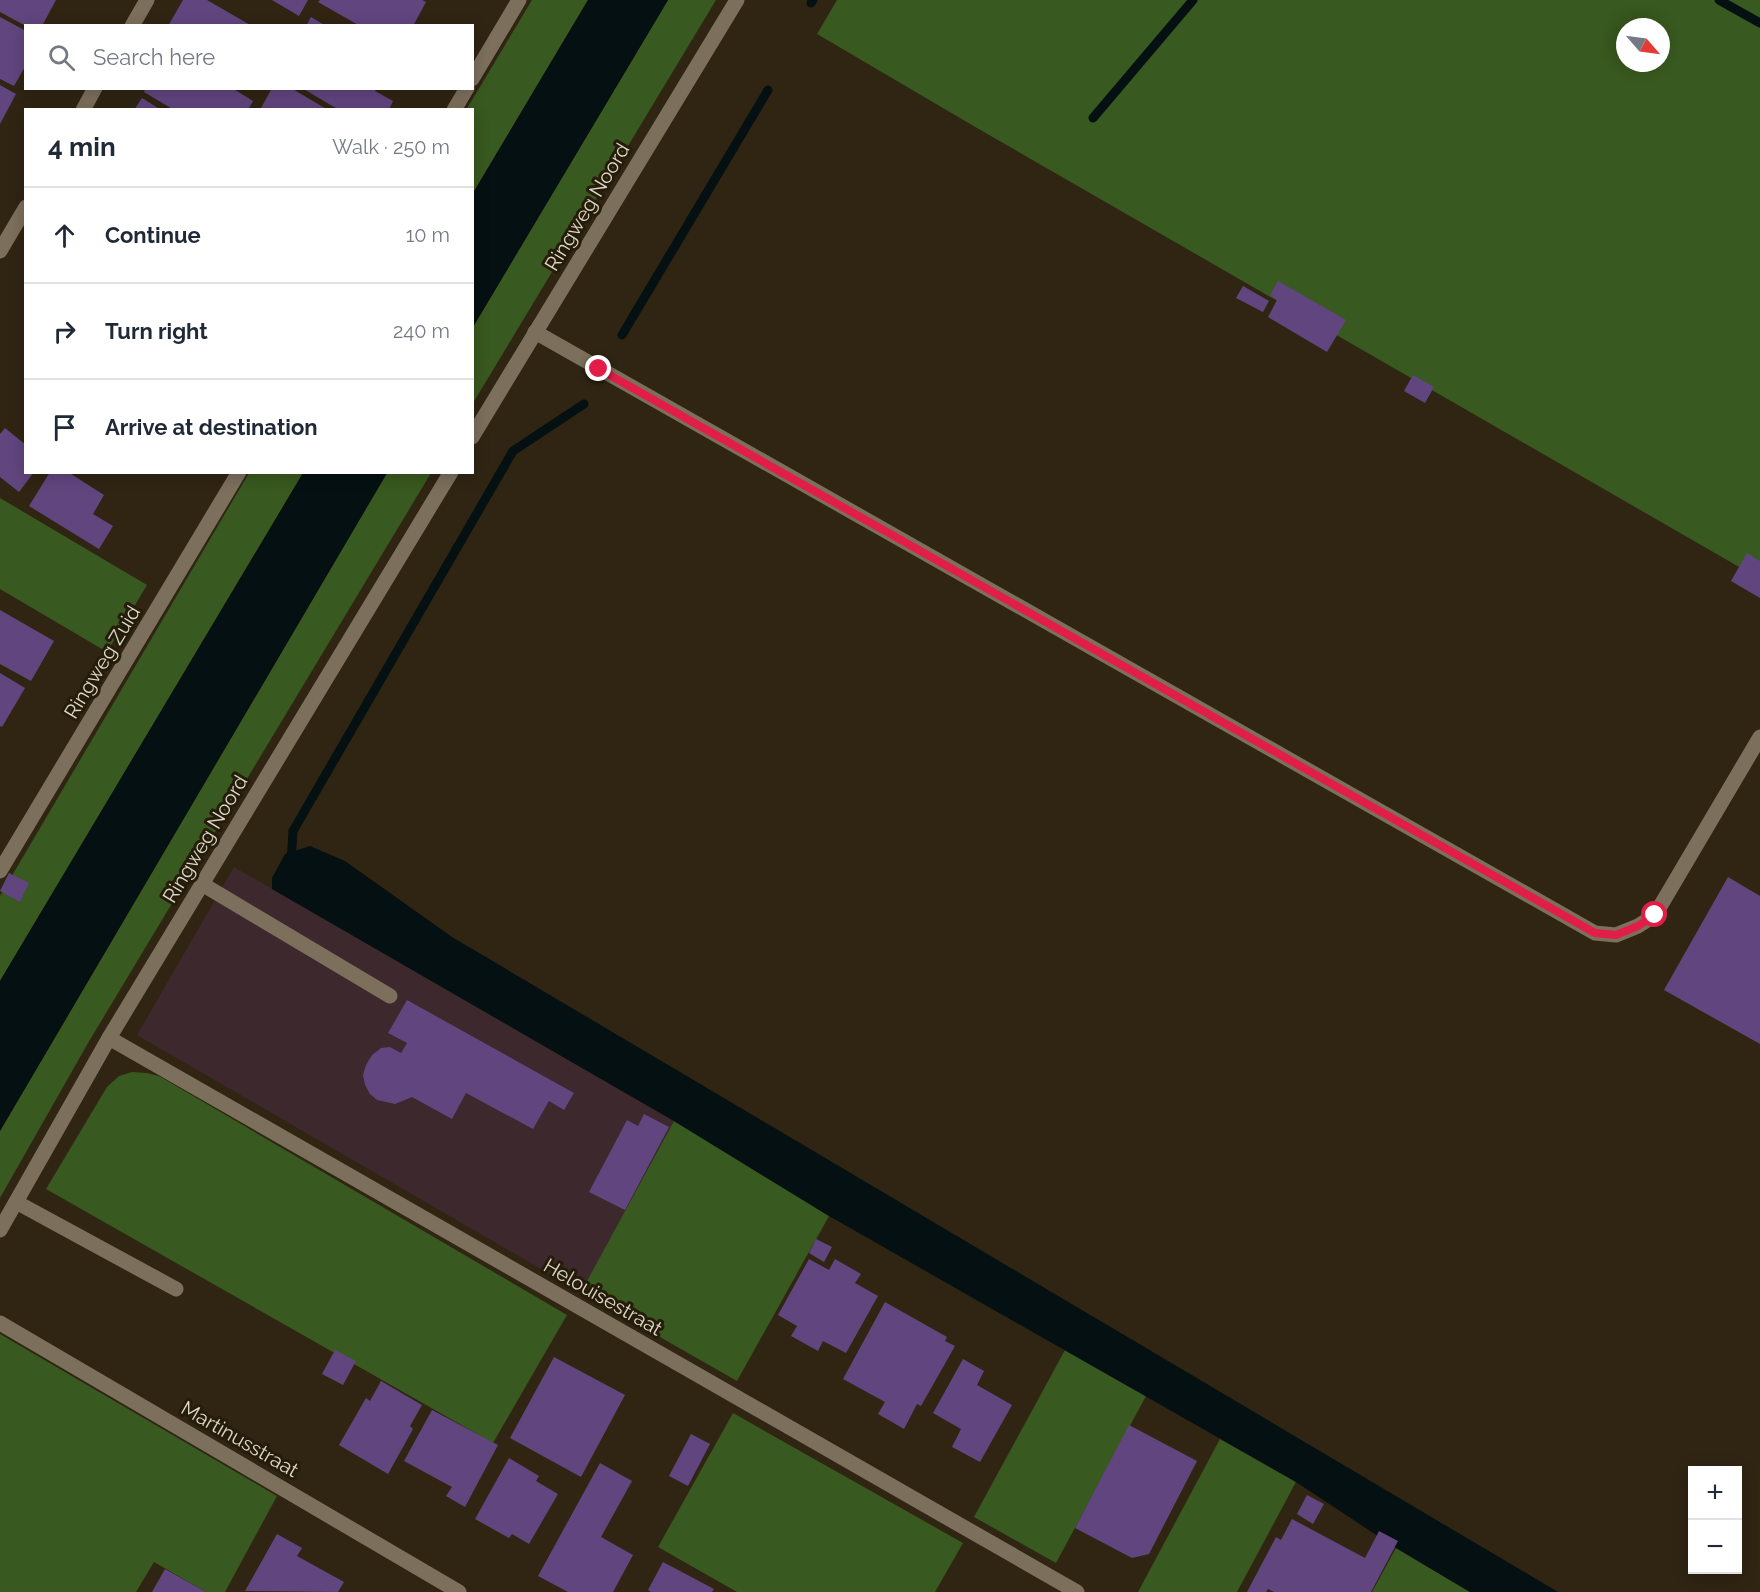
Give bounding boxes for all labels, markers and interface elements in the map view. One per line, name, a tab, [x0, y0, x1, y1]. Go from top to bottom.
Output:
north arrow	[1616, 18, 1670, 72]
search box	[24, 24, 474, 90]
icon: search	[45, 41, 78, 74]
text: Search here	[93, 44, 215, 70]
text: 4 min	[48, 132, 116, 162]
text: Walk · 250 m	[332, 135, 450, 159]
street label: Ringweg Noord	[539, 139, 635, 275]
icon: ahead	[48, 219, 81, 252]
text: Continue	[105, 222, 201, 248]
text: 10 m	[406, 223, 450, 247]
icon: right	[48, 315, 81, 348]
text: Turn right	[105, 318, 208, 344]
text: 240 m	[393, 319, 450, 343]
route end	[585, 355, 611, 381]
icon: arrive	[48, 411, 81, 444]
text: Arrive at destination	[105, 414, 318, 440]
street label: Ringweg Zuid	[59, 601, 145, 723]
street label: Ringweg Noord	[157, 771, 253, 907]
route start	[1641, 901, 1667, 927]
street label: Helouisestraat	[539, 1253, 667, 1341]
street label: Martinusstraat	[177, 1396, 303, 1482]
map controls	[1688, 1466, 1742, 1574]
button: +	[1688, 1466, 1742, 1520]
button: −	[1688, 1520, 1742, 1574]

